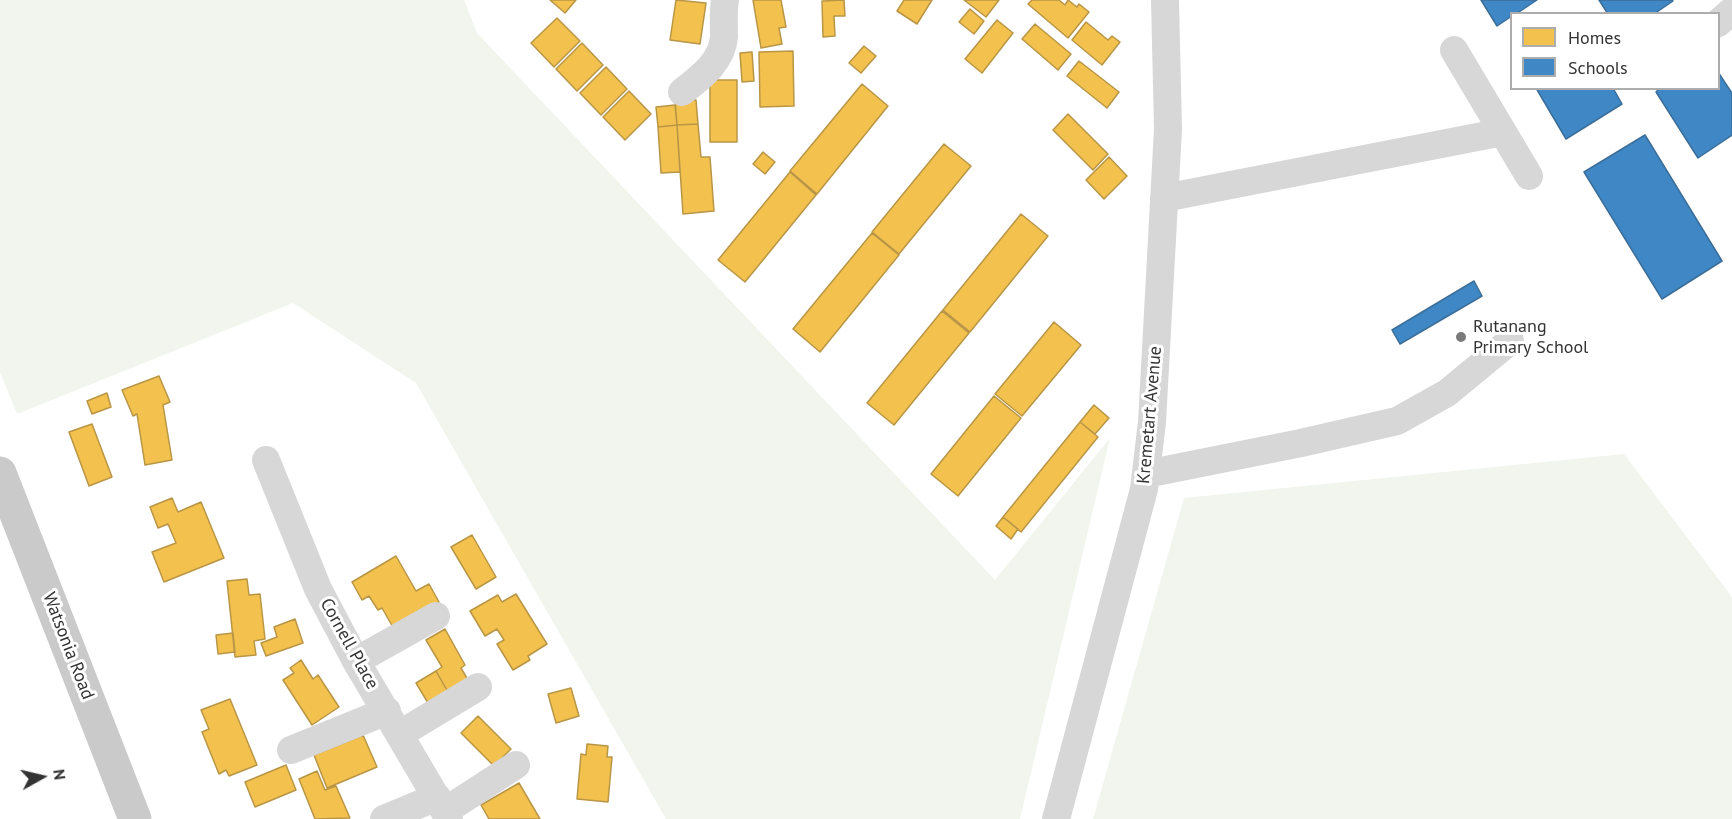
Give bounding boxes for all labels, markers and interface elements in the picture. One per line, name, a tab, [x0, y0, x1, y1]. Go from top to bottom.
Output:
legend	[1510, 12, 1720, 90]
text: Homes	[1568, 26, 1621, 49]
text: Schools	[1568, 56, 1628, 79]
place label: Rutanang Primary School	[1473, 316, 1588, 358]
marker: Rutanang Primary School	[1454, 330, 1468, 344]
street label: Kremetart Avenue	[1133, 345, 1167, 485]
street label: Watsonia Road	[38, 589, 98, 703]
street label: Cornell Place	[315, 595, 383, 693]
north arrow	[12, 747, 72, 807]
text: N	[49, 768, 70, 781]

